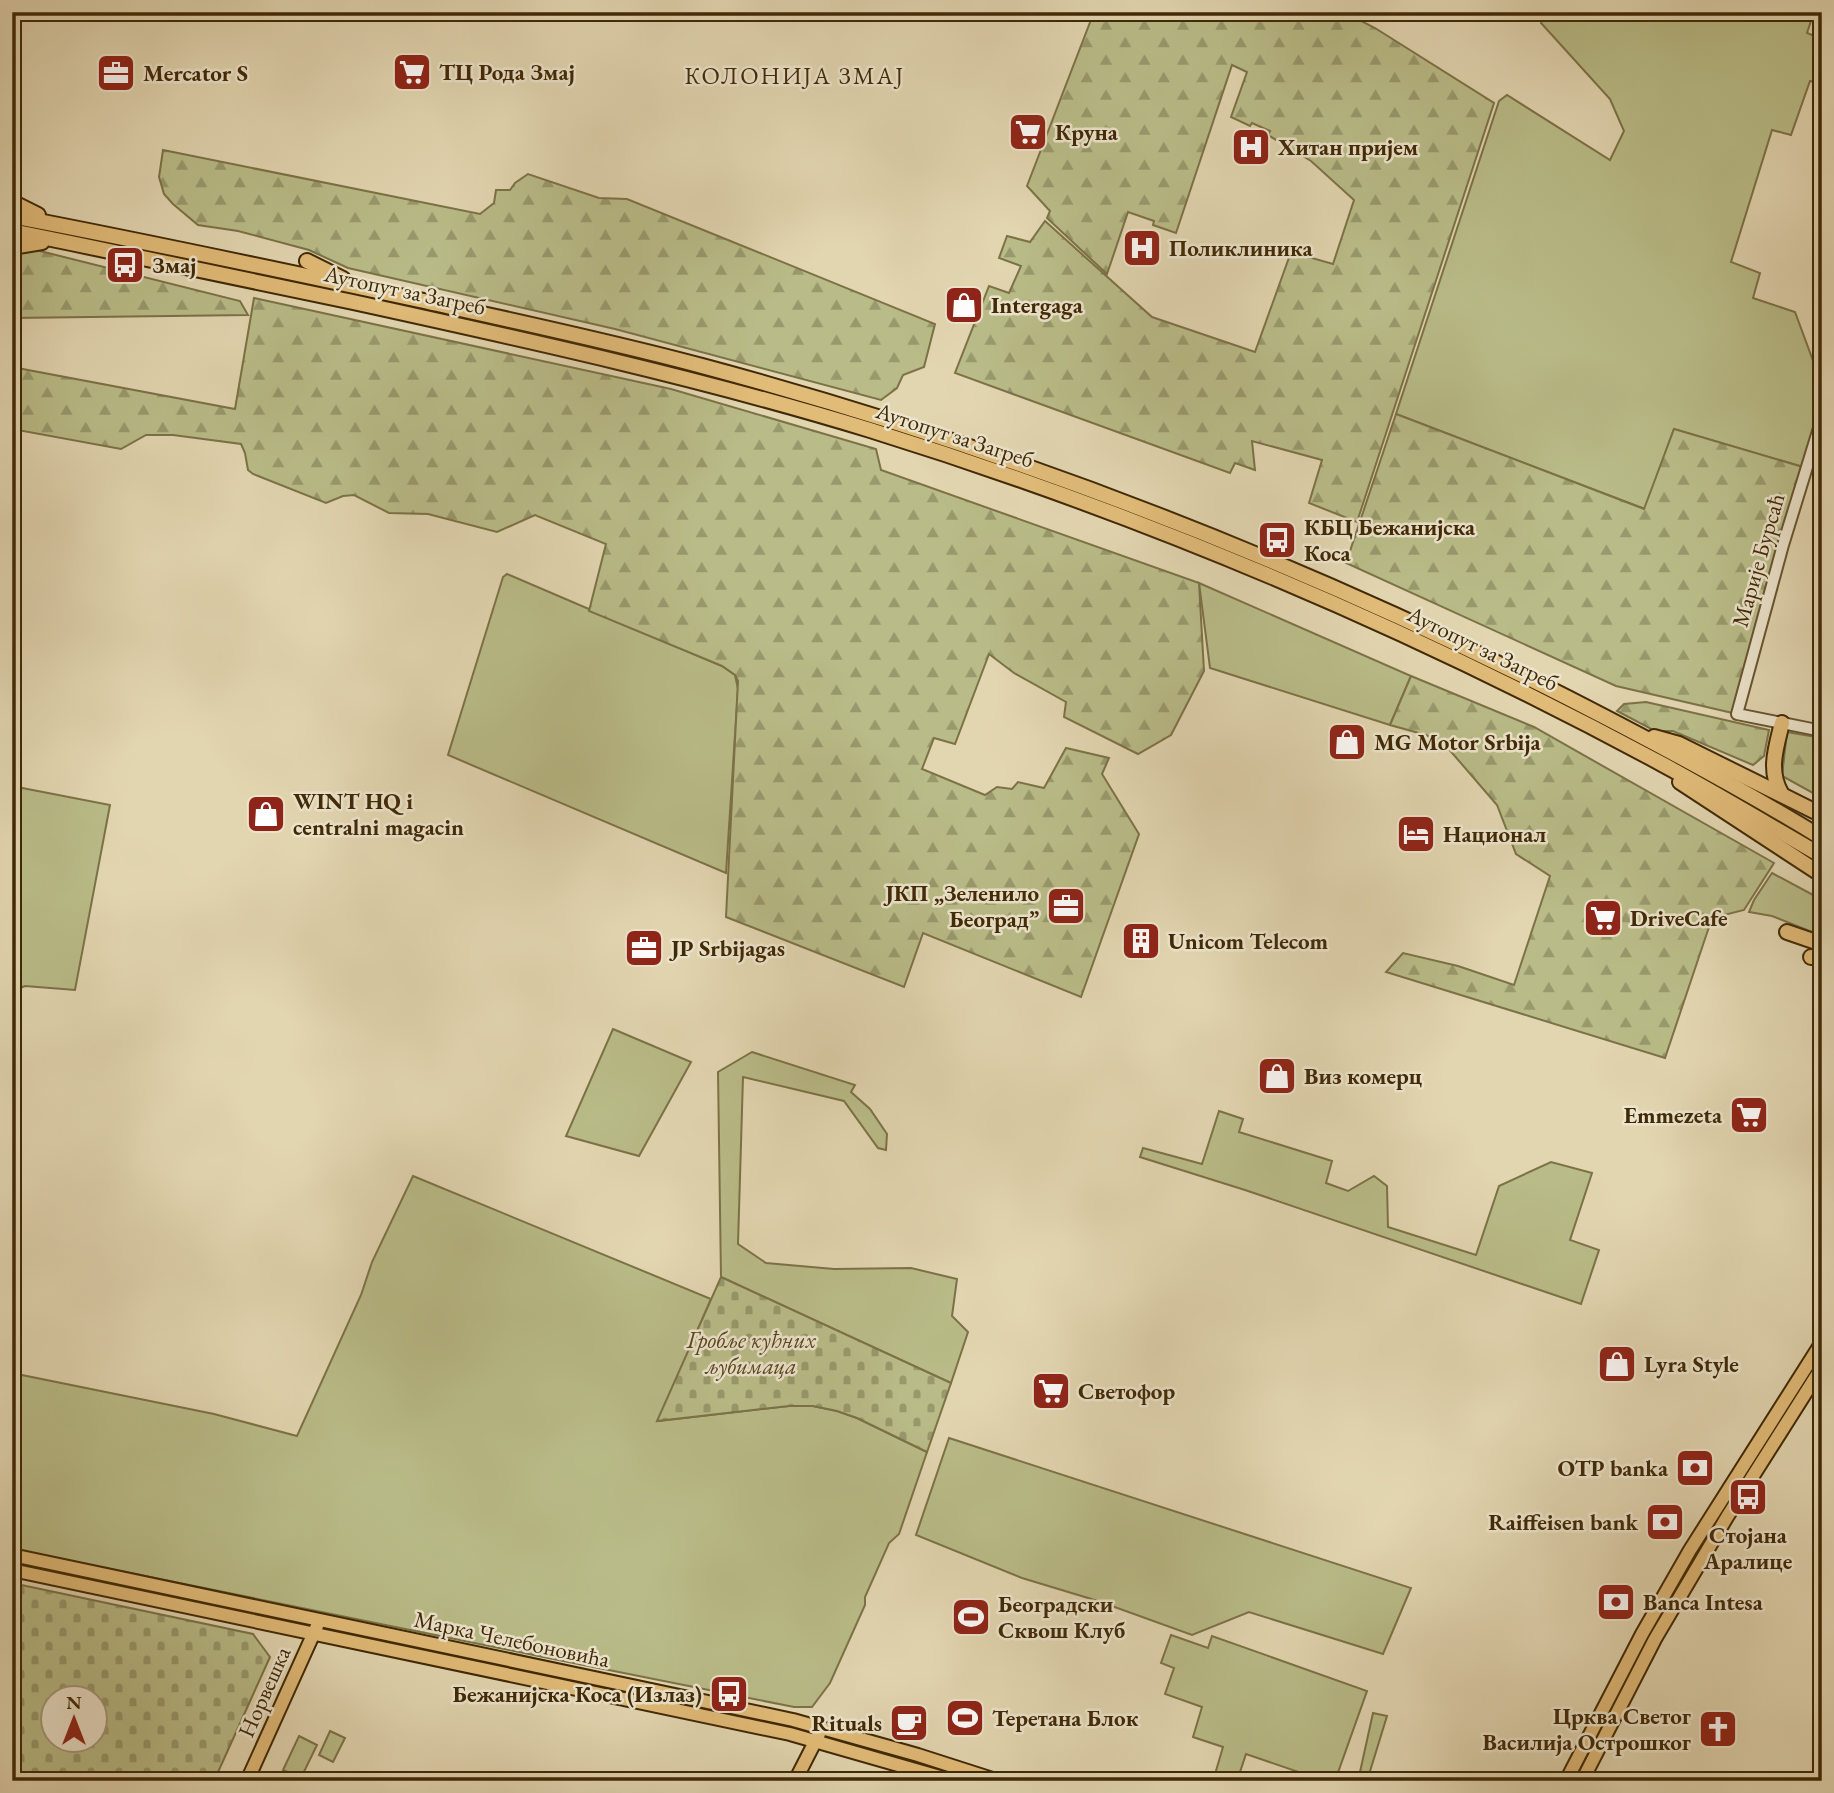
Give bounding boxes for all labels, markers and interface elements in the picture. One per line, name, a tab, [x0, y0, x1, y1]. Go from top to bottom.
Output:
supermarket icon: ТЦ Рода Змај	[391, 51, 433, 93]
office icon: Mercator S	[95, 52, 137, 94]
place label: ТЦ Рода Змај	[439, 57, 575, 87]
place label: Mercator S	[143, 58, 248, 88]
district label: КОЛОНИЈА ЗМАЈ	[685, 60, 905, 91]
supermarket icon: Круна	[1007, 111, 1049, 153]
place label: Круна	[1055, 117, 1119, 147]
hospital icon: Хитан пријем	[1230, 126, 1272, 168]
place label: Хитан пријем	[1277, 132, 1419, 162]
hospital icon: Поликлиника	[1121, 227, 1163, 269]
place label: Поликлиника	[1169, 233, 1313, 263]
bus stop icon: Змај	[104, 244, 146, 286]
place label: Змај	[152, 250, 197, 280]
street label: Аутопут за Загреб	[321, 258, 489, 322]
shop icon: Intergaga	[943, 284, 985, 326]
place label: Intergaga	[991, 290, 1084, 320]
street label: Аутопут за Загреб	[871, 395, 1038, 475]
street label: Марије Бурсаћ	[1725, 490, 1791, 630]
place label: КБЦ Бежанијска Коса	[1304, 512, 1476, 568]
bus stop icon: КБЦ Бежанијска Коса	[1256, 519, 1298, 561]
street label: Аутопут за Загреб	[1402, 598, 1563, 698]
shop icon: MG Motor Srbija	[1326, 721, 1368, 763]
place label: MG Motor Srbija	[1374, 727, 1542, 757]
place label: WINT HQ i centralni magacin	[293, 786, 464, 842]
shop icon: WINT HQ i centralni magacin	[245, 793, 287, 835]
hotel icon: Национал	[1395, 813, 1437, 855]
place label: Национал	[1443, 819, 1546, 849]
place label: ЈКП „Зеленило Београд”	[883, 878, 1039, 934]
office icon: ЈКП „Зеленило Београд”	[1045, 885, 1087, 927]
supermarket icon: DriveCafe	[1582, 897, 1624, 939]
place label: DriveCafe	[1630, 903, 1728, 933]
building icon: Unicom Telecom	[1120, 920, 1162, 962]
place label: Unicom Telecom	[1168, 926, 1329, 956]
office icon: JP Srbijagas	[623, 927, 665, 969]
place label: JP Srbijagas	[669, 933, 785, 963]
shop icon: Виз комерц	[1256, 1055, 1298, 1097]
place label: Виз комерц	[1304, 1061, 1423, 1091]
supermarket icon: Emmezeta	[1728, 1094, 1770, 1136]
place label: Emmezeta	[1624, 1100, 1723, 1130]
park label: Гробље кућних љубимаца	[686, 1325, 816, 1381]
shop icon: Lyra Style	[1596, 1343, 1638, 1385]
place label: Lyra Style	[1644, 1349, 1739, 1379]
supermarket icon: Светофор	[1030, 1370, 1072, 1412]
place label: Светофор	[1078, 1376, 1175, 1406]
bank icon: OTP banka	[1674, 1447, 1716, 1489]
place label: OTP banka	[1557, 1453, 1669, 1483]
bus stop icon: Стојана Аралице	[1727, 1476, 1769, 1518]
bank icon: Raiffeisen bank	[1644, 1501, 1686, 1543]
place label: Raiffeisen bank	[1488, 1507, 1638, 1537]
place label: Стојана Аралице	[1703, 1520, 1793, 1576]
bank icon: Banca Intesa	[1595, 1581, 1637, 1623]
place label: Banca Intesa	[1643, 1587, 1764, 1617]
place label: Београдски Сквош Клуб	[998, 1589, 1125, 1645]
sports icon: Београдски Сквош Клуб	[950, 1596, 992, 1638]
street label: Марка Челебоновића	[412, 1604, 613, 1675]
street label: Норвешка	[231, 1641, 298, 1742]
bus stop icon: Бежанијска Коса (Излаз)	[708, 1673, 750, 1715]
place label: Бежанијска Коса (Излаз)	[453, 1679, 702, 1709]
north arrow	[38, 1685, 108, 1755]
text: N	[66, 1690, 82, 1715]
sports icon: Теретана Блок	[944, 1697, 986, 1739]
place label: Црква Светог Василија Острошког	[1483, 1701, 1691, 1757]
cafe icon: Rituals	[888, 1702, 930, 1744]
place label: Теретана Блок	[992, 1703, 1139, 1733]
place label: Rituals	[812, 1708, 882, 1738]
church icon: Црква Светог Василија Острошког	[1697, 1708, 1739, 1750]

